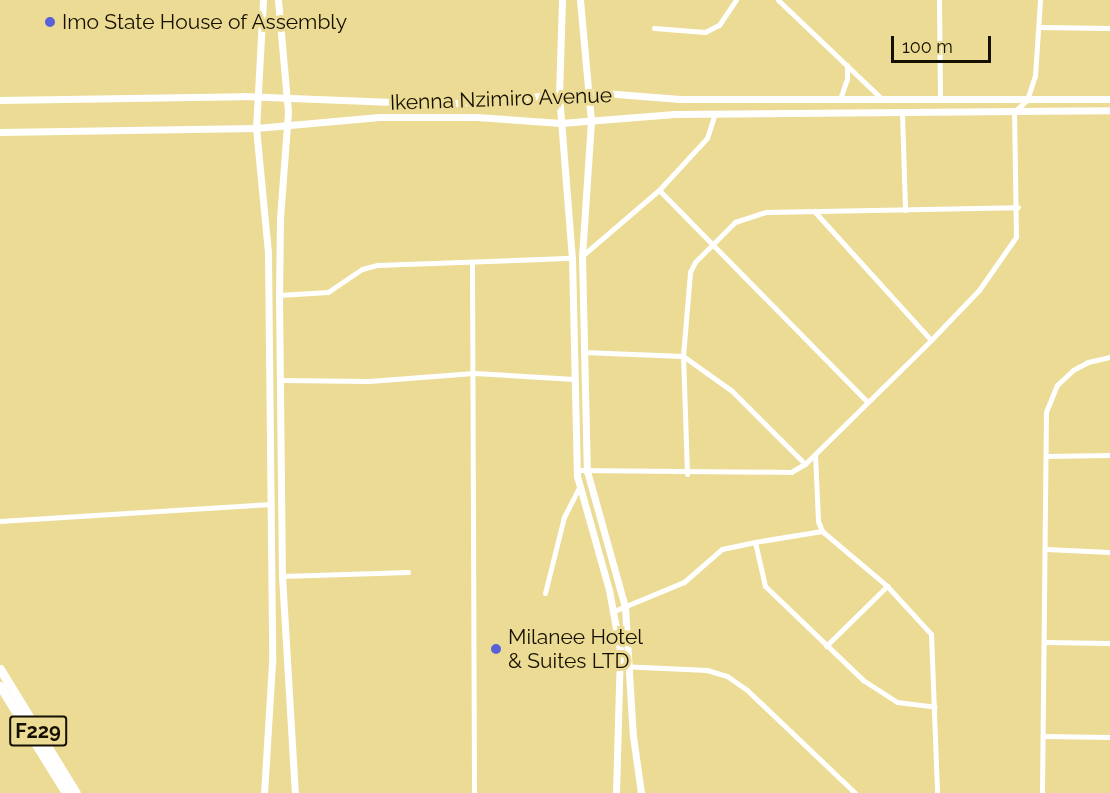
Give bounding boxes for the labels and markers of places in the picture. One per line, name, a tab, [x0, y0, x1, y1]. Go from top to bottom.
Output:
place label: Imo State House of Assembly	[62, 9, 348, 35]
marker: Imo State House of Assembly	[43, 15, 57, 29]
place label: Milanee Hotel & Suites LTD	[508, 624, 643, 674]
marker: Milanee Hotel & Suites LTD	[489, 642, 503, 656]

